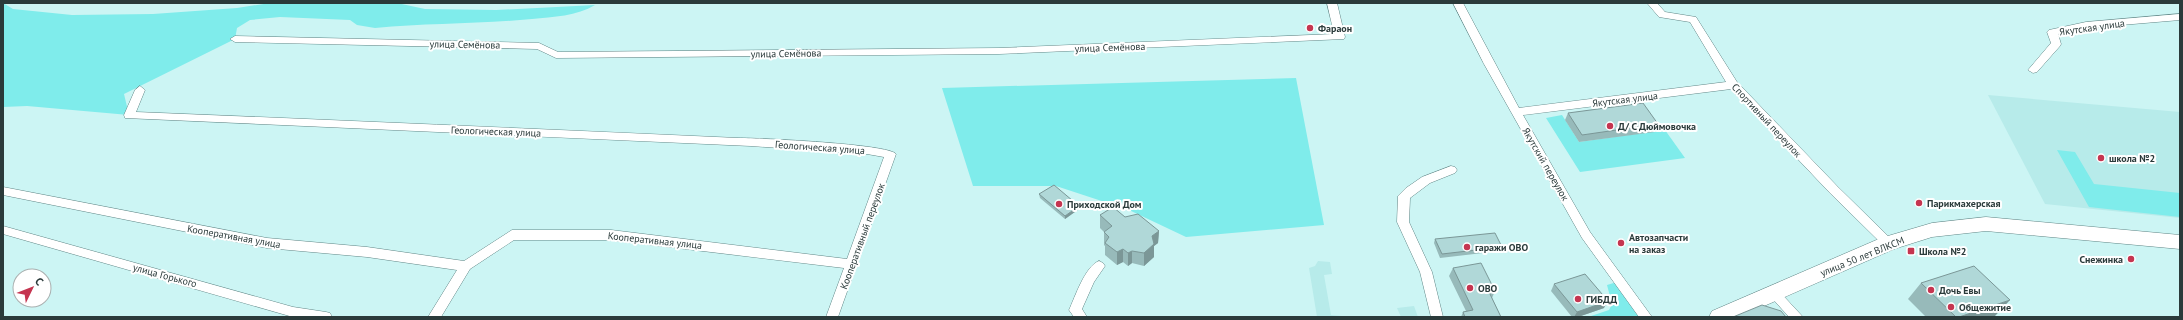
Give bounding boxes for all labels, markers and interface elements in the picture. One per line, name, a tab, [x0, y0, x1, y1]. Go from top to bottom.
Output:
street label: Якутская улица	[2058, 16, 2126, 39]
place label: Фараон	[1318, 22, 1352, 35]
marker: Фараон	[1305, 23, 1315, 33]
street label: улица Семёнова	[429, 37, 501, 52]
street label: улица Семёнова	[1074, 40, 1146, 55]
street label: улица Семёнова	[750, 46, 822, 61]
street label: Спортивный переулок	[1729, 81, 1805, 160]
street label: Якутская улица	[1591, 89, 1659, 110]
place label: Д/ С Дюймовочка	[1618, 120, 1696, 133]
marker: Д/ С Дюймовочка	[1605, 121, 1615, 131]
street label: Геологическая улица	[451, 123, 541, 140]
street label: Якутский переулок	[1519, 125, 1572, 203]
street label: Геологическая улица	[775, 138, 865, 157]
place label: школа №2	[2109, 152, 2155, 165]
marker: школа №2	[2096, 153, 2106, 163]
street label: Кооперативный переулок	[837, 181, 888, 291]
place label: Парикмахерская	[1927, 197, 2001, 210]
place label: Приходской Дом	[1067, 198, 1142, 211]
marker: Парикмахерская	[1914, 198, 1924, 208]
marker: Приходской Дом	[1054, 199, 1064, 209]
street label: Кооперативная улица	[186, 222, 282, 251]
street label: Кооперативная улица	[607, 229, 703, 252]
place label: Автозапчасти на заказ	[1629, 231, 1688, 256]
street label: улица 50 лет ВЛКСМ	[1818, 234, 1906, 279]
marker: Автозапчасти на заказ	[1616, 238, 1626, 248]
place label: гаражи ОВО	[1475, 241, 1528, 254]
marker: гаражи ОВО	[1462, 242, 1472, 252]
place label: Школа №2	[1919, 245, 1966, 258]
marker: Школа №2	[1906, 246, 1916, 256]
place label: Снежинка	[2079, 253, 2123, 266]
marker: Снежинка	[2126, 254, 2136, 264]
street label: улица Горького	[131, 261, 198, 290]
north arrow	[12, 268, 52, 308]
text: С	[32, 274, 47, 288]
place label: ОВО	[1478, 282, 1498, 295]
marker: ОВО	[1465, 283, 1475, 293]
place label: Дочь Евы	[1939, 284, 1981, 297]
marker: Дочь Евы	[1926, 285, 1936, 295]
place label: ГИБДД	[1586, 293, 1617, 306]
marker: ГИБДД	[1573, 294, 1583, 304]
place label: Общежитие	[1959, 301, 2011, 314]
marker: Общежитие	[1946, 302, 1956, 312]

